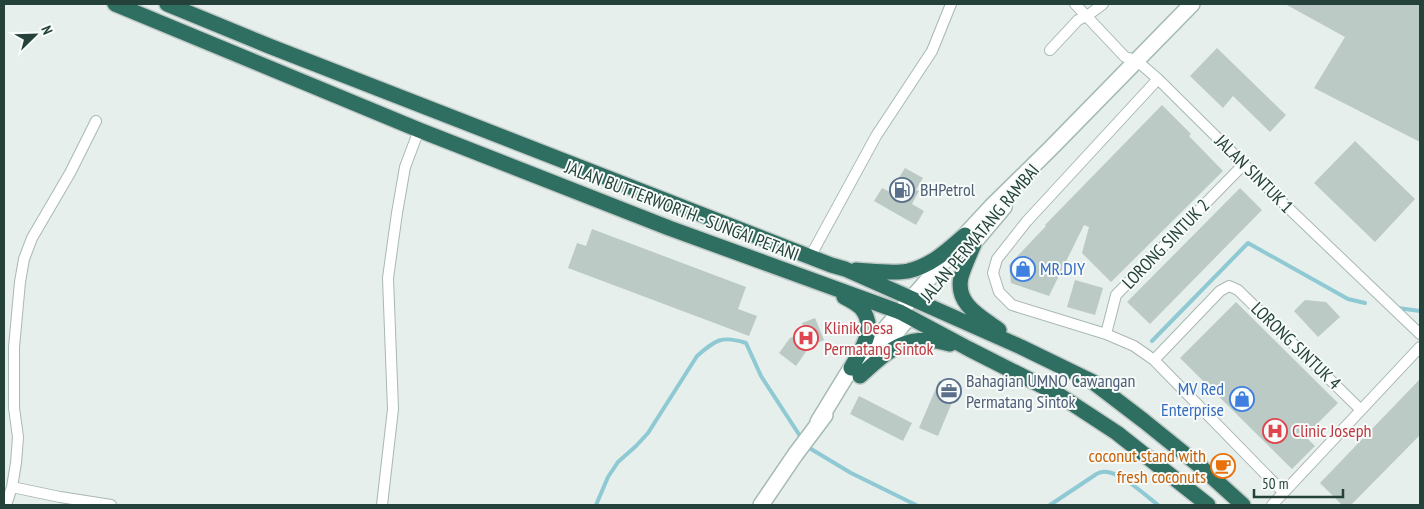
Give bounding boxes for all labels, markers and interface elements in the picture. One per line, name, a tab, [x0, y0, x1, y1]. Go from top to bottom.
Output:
north arrow	[10, 10, 60, 60]
text: N	[37, 23, 57, 37]
street label: JALAN SINTUK 1	[1210, 129, 1298, 218]
street label: JALAN BUTTERWORTH - SUNGAI PETANI	[561, 155, 802, 266]
street label: JALAN PERMATANG RAMBAI	[914, 159, 1044, 307]
fuel station icon: BHPetrol	[889, 177, 915, 203]
place label: BHPetrol	[920, 178, 976, 201]
street label: LORONG SINTUK 2	[1117, 194, 1214, 293]
shop icon: MR.DIY	[1010, 256, 1036, 282]
place label: MR.DIY	[1040, 257, 1086, 280]
street label: LORONG SINTUK 4	[1247, 297, 1346, 394]
place label: Klinik Desa Permatang Sintok	[824, 316, 934, 360]
hospital icon: Klinik Desa Permatang Sintok	[793, 325, 819, 351]
place label: Bahagian UMNO Cawangan Permatang Sintok	[966, 369, 1135, 413]
place label: MV Red Enterprise	[1161, 377, 1224, 421]
office icon: Bahagian UMNO Cawangan Permatang Sintok	[936, 378, 962, 404]
shop icon: MV Red Enterprise	[1229, 386, 1255, 412]
hospital icon: Clinic Joseph	[1262, 418, 1288, 444]
place label: Clinic Joseph	[1292, 419, 1371, 442]
place label: coconut stand with fresh coconuts	[1089, 444, 1206, 488]
cafe icon: coconut stand with fresh coconuts	[1210, 453, 1236, 479]
scale bar	[1254, 466, 1343, 498]
text: 50 m	[1262, 474, 1288, 493]

